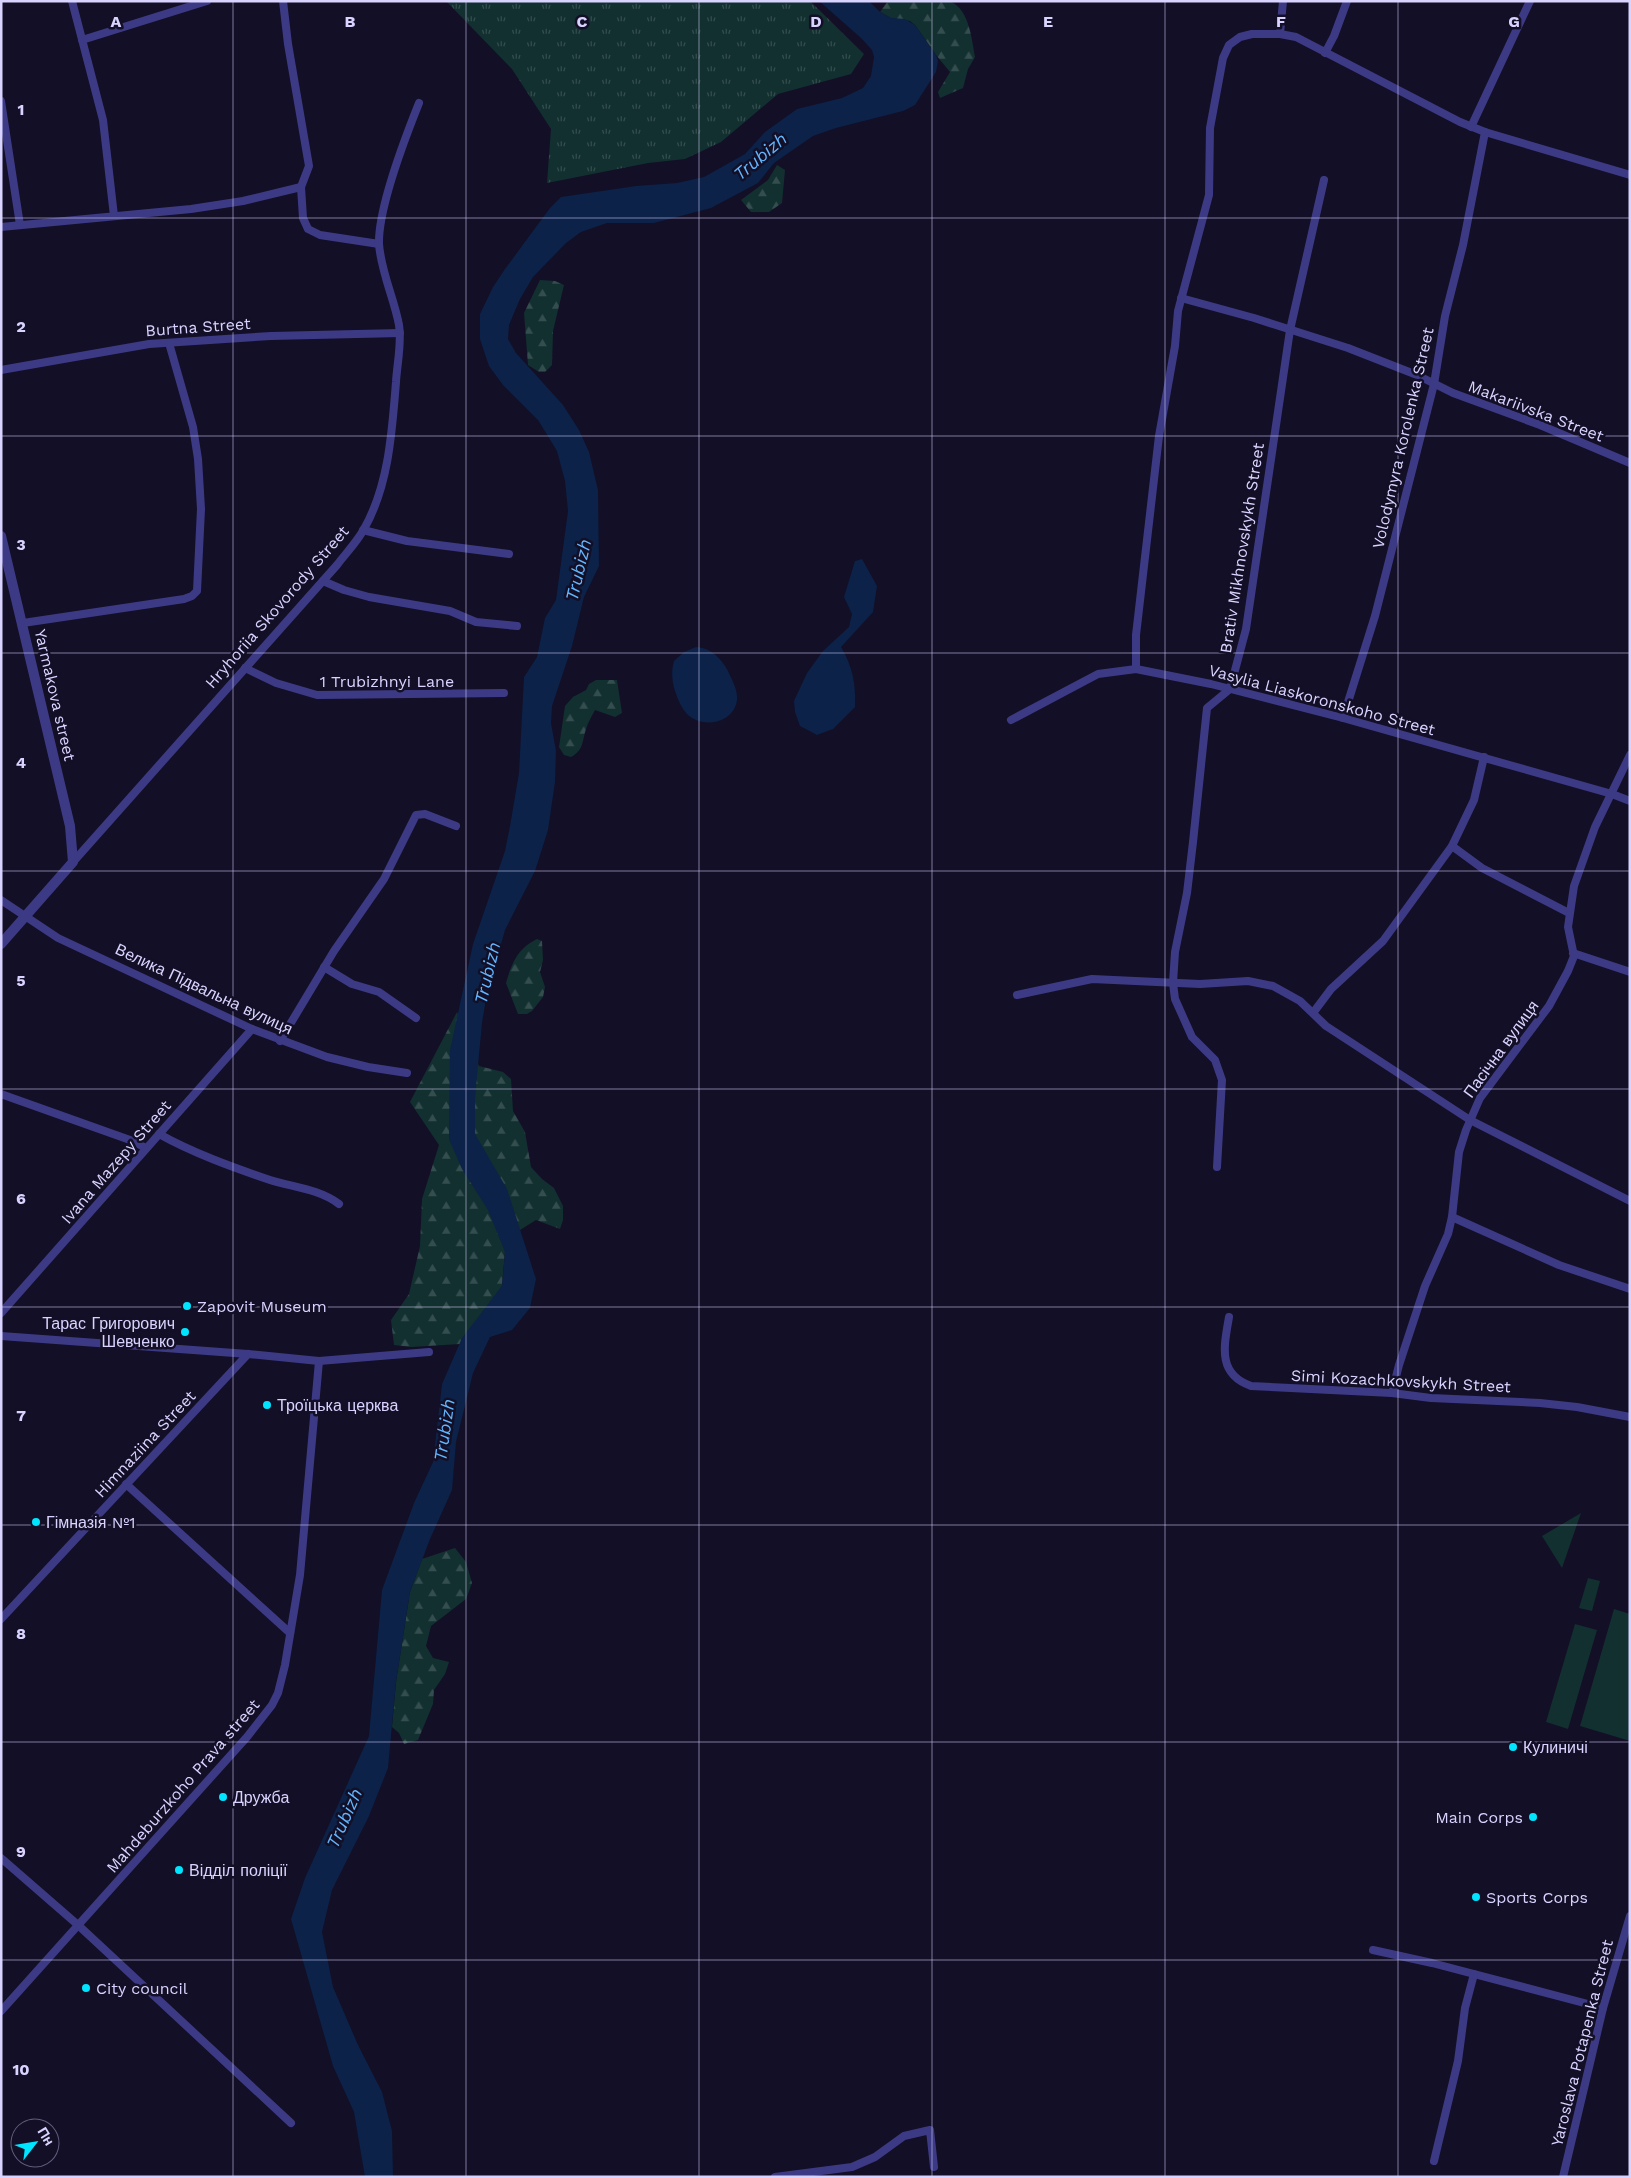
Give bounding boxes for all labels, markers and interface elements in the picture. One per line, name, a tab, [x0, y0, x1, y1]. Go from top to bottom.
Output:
text: A	[111, 12, 122, 31]
text: B	[345, 12, 356, 31]
text: C	[577, 12, 588, 31]
text: D	[810, 12, 822, 31]
text: E	[1043, 12, 1053, 31]
text: F	[1276, 12, 1286, 31]
text: G	[1508, 12, 1520, 31]
text: 1	[18, 100, 24, 119]
water label: Trubizh	[729, 128, 791, 184]
street label: Burtna Street	[145, 314, 251, 340]
text: 2	[16, 317, 26, 336]
street label: Volodymyra Korolenka Street	[1368, 325, 1438, 550]
street label: Makariivska Street	[1466, 376, 1607, 446]
street label: Brativ Mikhnovskykh Street	[1216, 441, 1268, 655]
street label: Hryhoriia Skovorody Street	[201, 522, 353, 692]
text: 3	[16, 535, 26, 554]
water label: Trubizh	[561, 537, 595, 603]
street label: Yarmakova street	[31, 627, 79, 763]
street label: Vasylia Liaskoronskoho Street	[1207, 661, 1437, 739]
street label: 1 Trubizhnyi Lane	[320, 672, 454, 691]
text: 4	[16, 753, 26, 772]
street label: Велика Підвальна вулиця	[112, 940, 296, 1038]
water label: Trubizh	[470, 940, 504, 1006]
text: 5	[16, 971, 26, 990]
street label: Пасічна вулиця	[1459, 997, 1543, 1101]
street label: Ivana Mazepy Street	[57, 1096, 175, 1228]
text: 6	[16, 1189, 26, 1208]
place label: Zapovit Museum	[197, 1297, 327, 1316]
marker: Zapovit Museum	[181, 1300, 193, 1312]
place label: Тарас Григорович Шевченко	[42, 1314, 175, 1351]
marker: Тарас Григорович Шевченко	[179, 1326, 191, 1338]
street label: Simi Kozachkovskykh Street	[1291, 1366, 1512, 1396]
street label: Himnaziina Street	[90, 1386, 200, 1501]
place label: Троїцька церква	[277, 1396, 398, 1415]
water label: Trubizh	[429, 1397, 459, 1463]
marker: Троїцька церква	[261, 1399, 273, 1411]
text: 7	[16, 1406, 26, 1425]
place label: Гімназія №1	[46, 1513, 136, 1532]
marker: Гімназія №1	[30, 1516, 42, 1528]
text: 8	[16, 1624, 26, 1643]
street label: Mahdeburzkoho Prava street	[102, 1695, 264, 1877]
place label: Кулиничі	[1523, 1738, 1588, 1757]
marker: Кулиничі	[1507, 1741, 1519, 1753]
water label: Trubizh	[322, 1785, 366, 1851]
place label: Дружба	[233, 1788, 289, 1807]
marker: Дружба	[217, 1791, 229, 1803]
place label: Main Corps	[1435, 1808, 1523, 1827]
marker: Main Corps	[1527, 1811, 1539, 1823]
text: 9	[16, 1842, 26, 1861]
place label: Відділ поліції	[189, 1861, 288, 1880]
marker: Відділ поліції	[173, 1864, 185, 1876]
place label: Sports Corps	[1486, 1888, 1588, 1907]
marker: Sports Corps	[1470, 1891, 1482, 1903]
street label: Yaroslava Potapenka Street	[1547, 1937, 1617, 2148]
place label: City council	[96, 1979, 188, 1998]
marker: City council	[80, 1982, 92, 1994]
text: 10	[12, 2060, 30, 2079]
north arrow	[10, 2118, 60, 2168]
text: Пн	[35, 2124, 58, 2148]

